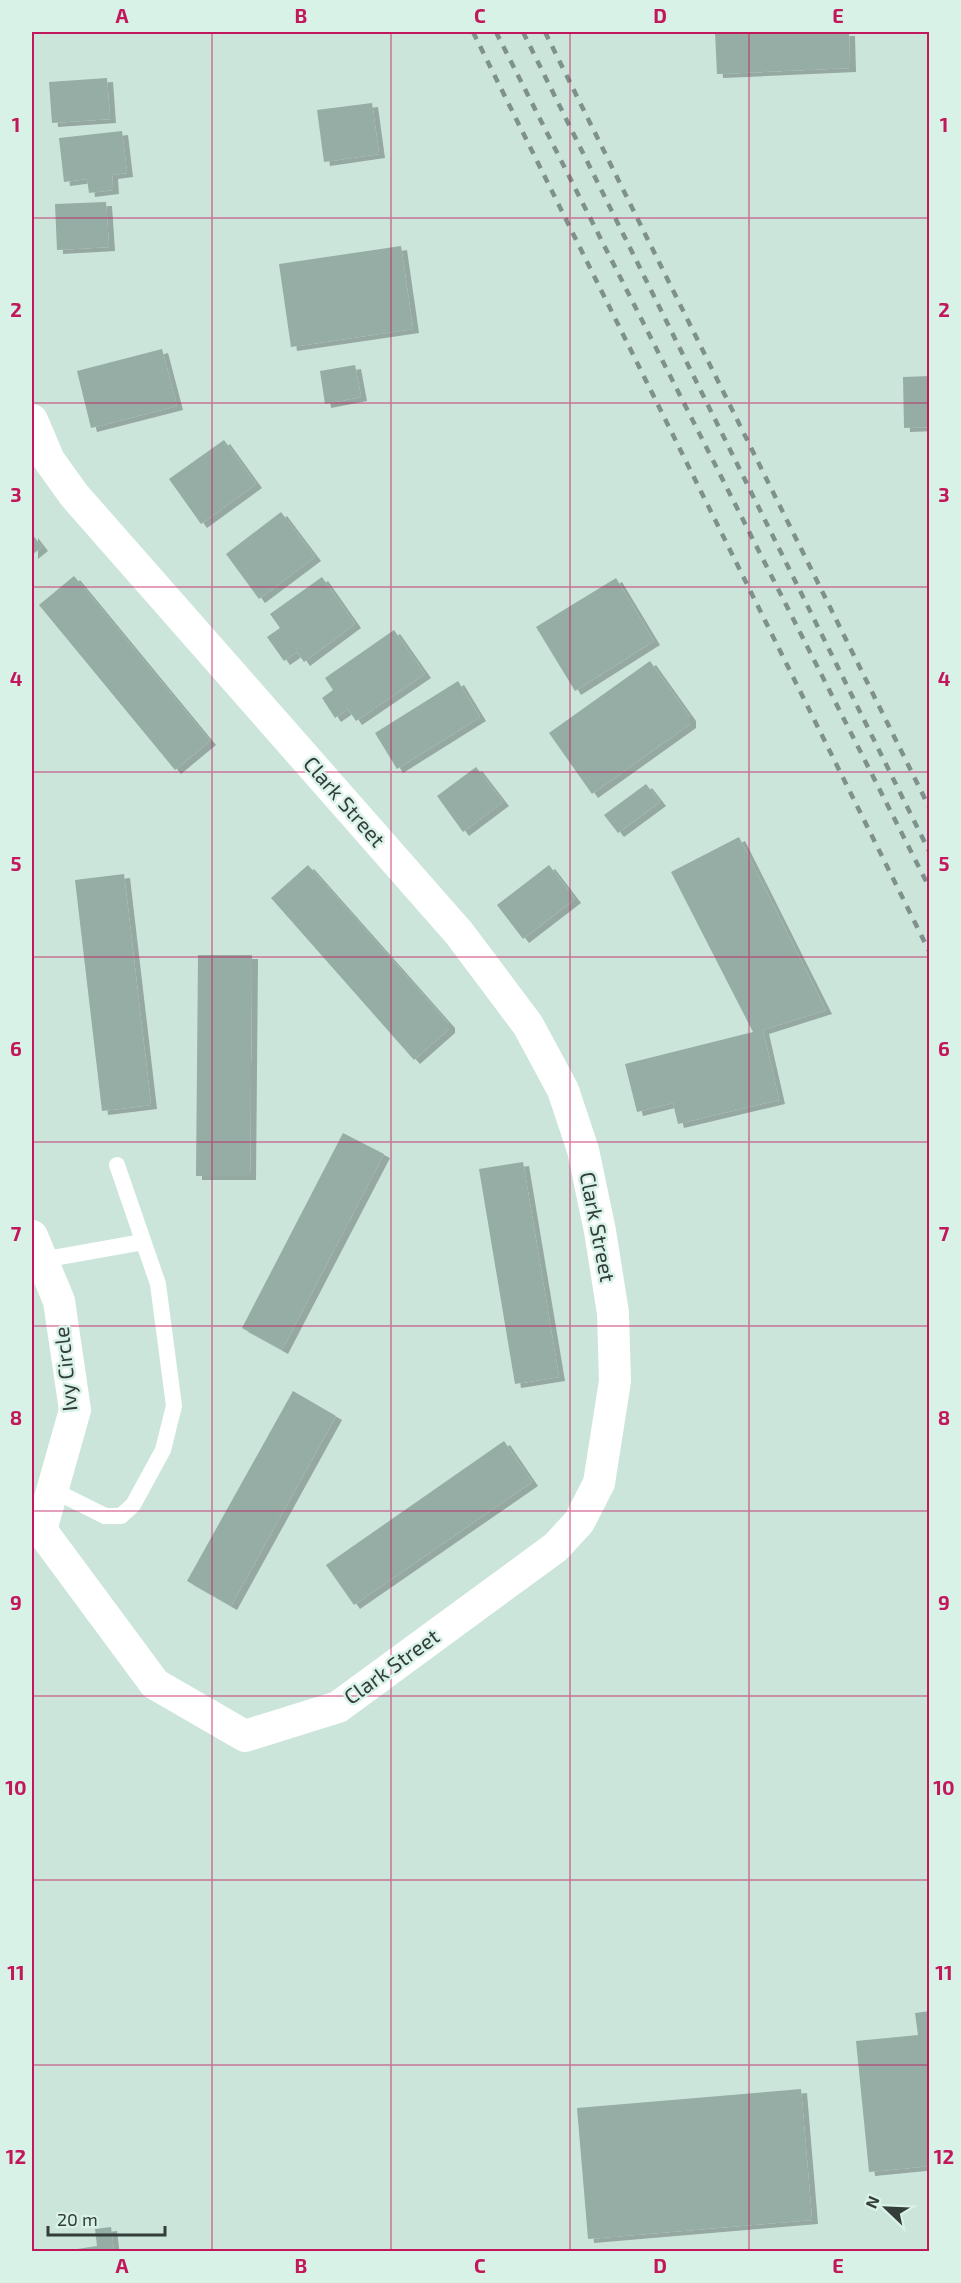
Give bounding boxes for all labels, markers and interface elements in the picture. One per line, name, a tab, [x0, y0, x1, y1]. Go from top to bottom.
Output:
text: A	[115, 3, 129, 27]
text: B	[295, 3, 307, 27]
text: C	[474, 3, 486, 27]
text: D	[653, 3, 667, 27]
text: E	[832, 3, 844, 27]
text: 1	[12, 112, 20, 136]
text: 1	[940, 112, 948, 136]
text: 2	[10, 297, 22, 321]
text: 2	[938, 297, 950, 321]
text: 3	[10, 482, 22, 506]
text: 3	[938, 482, 950, 506]
text: 4	[10, 666, 23, 690]
text: 4	[938, 666, 951, 690]
street label: Clark Street	[299, 751, 391, 851]
text: 5	[10, 851, 22, 875]
text: 5	[938, 851, 950, 875]
text: 6	[10, 1036, 22, 1060]
text: 6	[938, 1036, 950, 1060]
street label: Clark Street	[576, 1170, 621, 1284]
text: 7	[11, 1221, 22, 1245]
text: 7	[939, 1221, 950, 1245]
street label: Ivy Circle	[48, 1326, 81, 1413]
text: 8	[10, 1405, 22, 1429]
text: 8	[938, 1405, 950, 1429]
text: 9	[10, 1590, 22, 1614]
text: 9	[938, 1590, 950, 1614]
street label: Clark Street	[339, 1623, 444, 1709]
text: 10	[5, 1775, 27, 1799]
text: 10	[933, 1775, 955, 1799]
text: 11	[7, 1960, 25, 1984]
text: 11	[935, 1960, 953, 1984]
text: 12	[6, 2144, 26, 2168]
text: 12	[934, 2144, 954, 2168]
north arrow	[856, 2178, 916, 2238]
text: N	[861, 2193, 883, 2211]
scale bar	[48, 2199, 165, 2237]
text: 20 m	[57, 2208, 98, 2230]
text: A	[115, 2253, 129, 2277]
text: B	[295, 2253, 307, 2277]
text: C	[474, 2253, 486, 2277]
text: D	[653, 2253, 667, 2277]
text: E	[832, 2253, 844, 2277]

